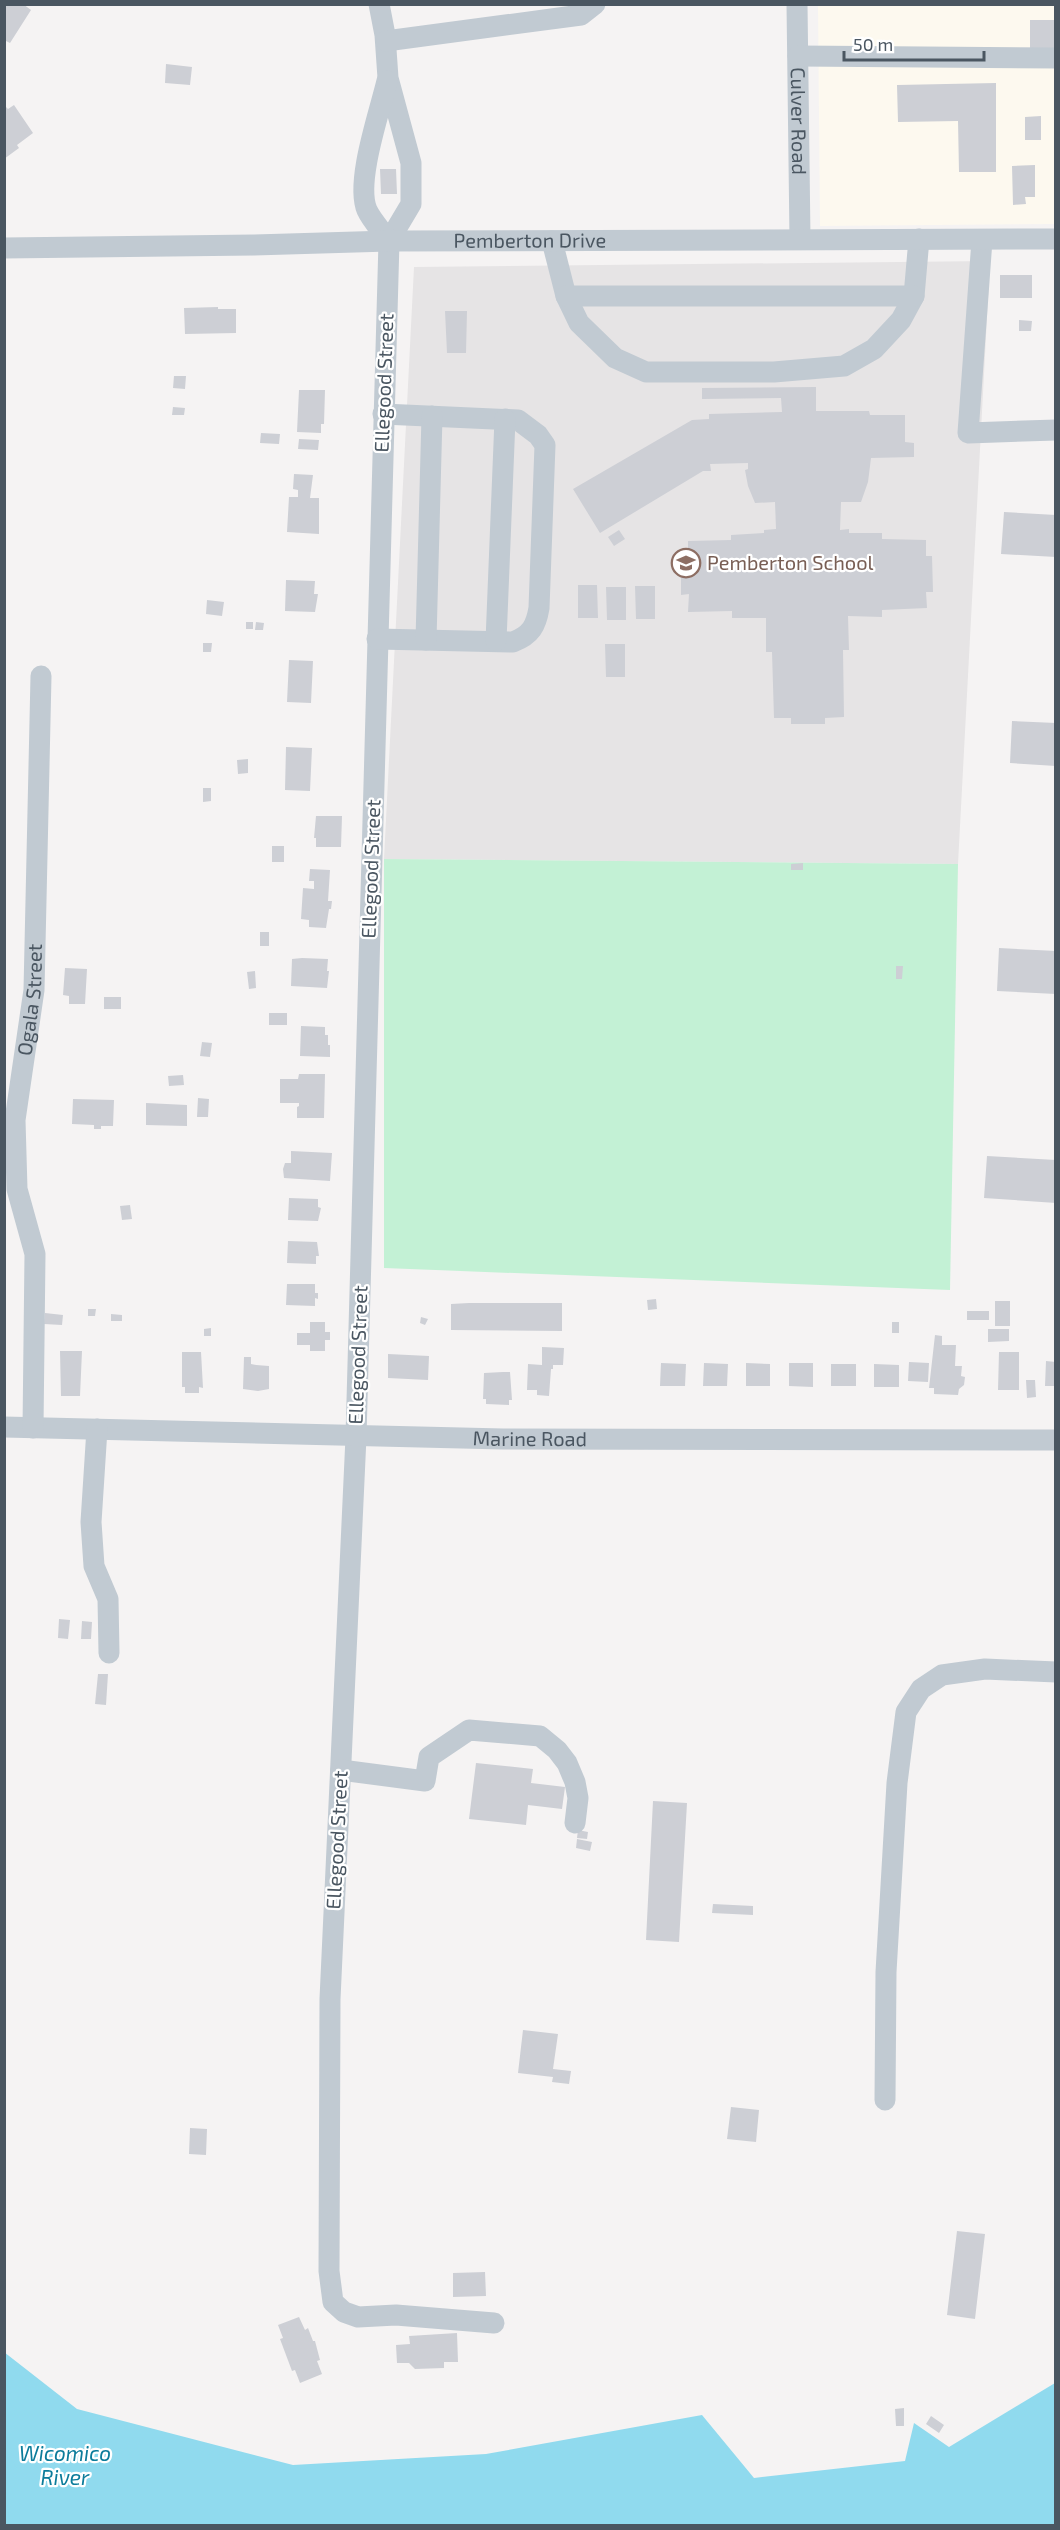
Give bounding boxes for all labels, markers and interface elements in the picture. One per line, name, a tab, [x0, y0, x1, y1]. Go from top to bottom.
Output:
scale bar	[844, 24, 984, 62]
text: 50 m	[853, 33, 893, 55]
street label: Culver Road	[787, 67, 812, 175]
street label: Pemberton Drive	[454, 227, 606, 252]
street label: Ellegood Street	[369, 313, 397, 453]
school or university icon: Pemberton School	[670, 547, 702, 579]
place label: Pemberton School	[707, 550, 873, 574]
street label: Ellegood Street	[356, 799, 384, 939]
street label: Ogala Street	[12, 943, 46, 1057]
street label: Ellegood Street	[343, 1285, 371, 1425]
street label: Marine Road	[472, 1425, 587, 1450]
street label: Ellegood Street	[320, 1769, 352, 1910]
water label: Wicomico River	[19, 2440, 111, 2489]

